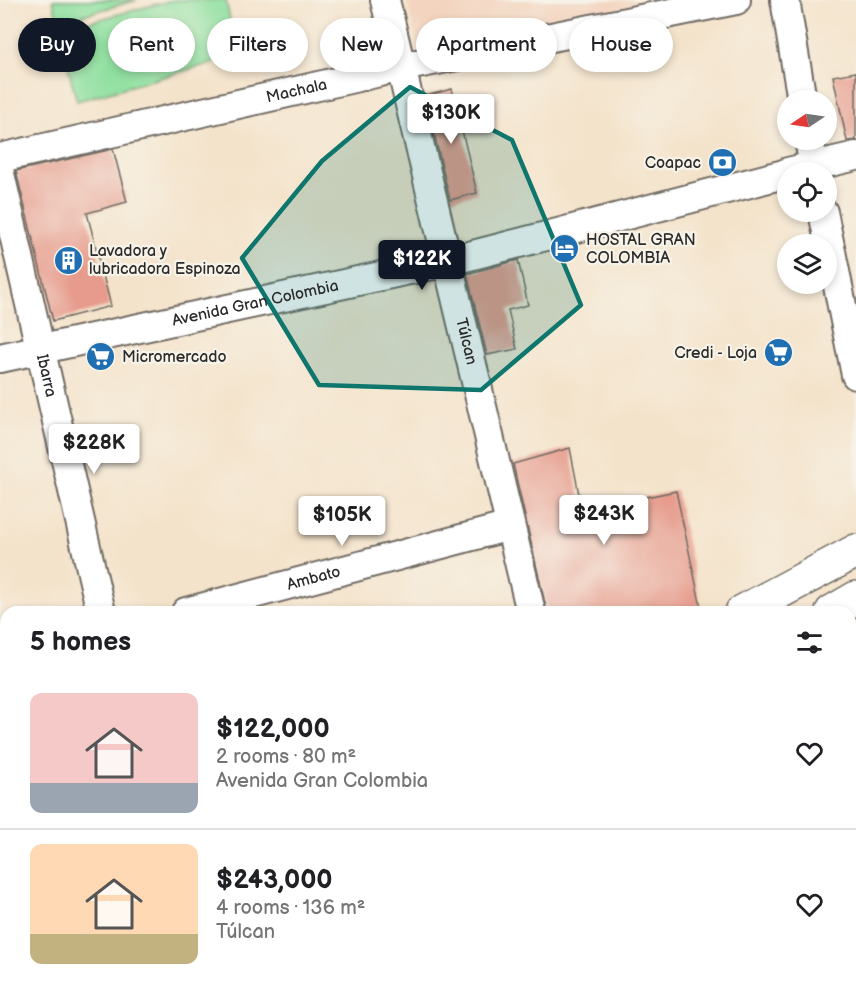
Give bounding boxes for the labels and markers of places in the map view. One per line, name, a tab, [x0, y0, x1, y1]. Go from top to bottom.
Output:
pin: $130K	[409, 94, 493, 145]
bank icon: Coapac	[706, 147, 738, 179]
place label: Coapac	[645, 154, 701, 173]
place label: HOSTAL GRAN COLOMBIA	[586, 231, 696, 268]
hotel icon: HOSTAL GRAN COLOMBIA	[549, 233, 581, 265]
pin: $122K	[380, 240, 464, 291]
place label: Lavadora y lubricadora Espinoza	[89, 242, 241, 279]
building icon: Lavadora y lubricadora Espinoza	[52, 244, 84, 276]
supermarket icon: Credi - Loja	[762, 337, 794, 369]
supermarket icon: Micromercado	[85, 341, 117, 373]
place label: Credi - Loja	[674, 344, 757, 363]
place label: Micromercado	[122, 348, 227, 367]
pin: $228K	[52, 424, 136, 475]
pin: $243K	[562, 495, 646, 546]
pin: $105K	[300, 496, 384, 547]

